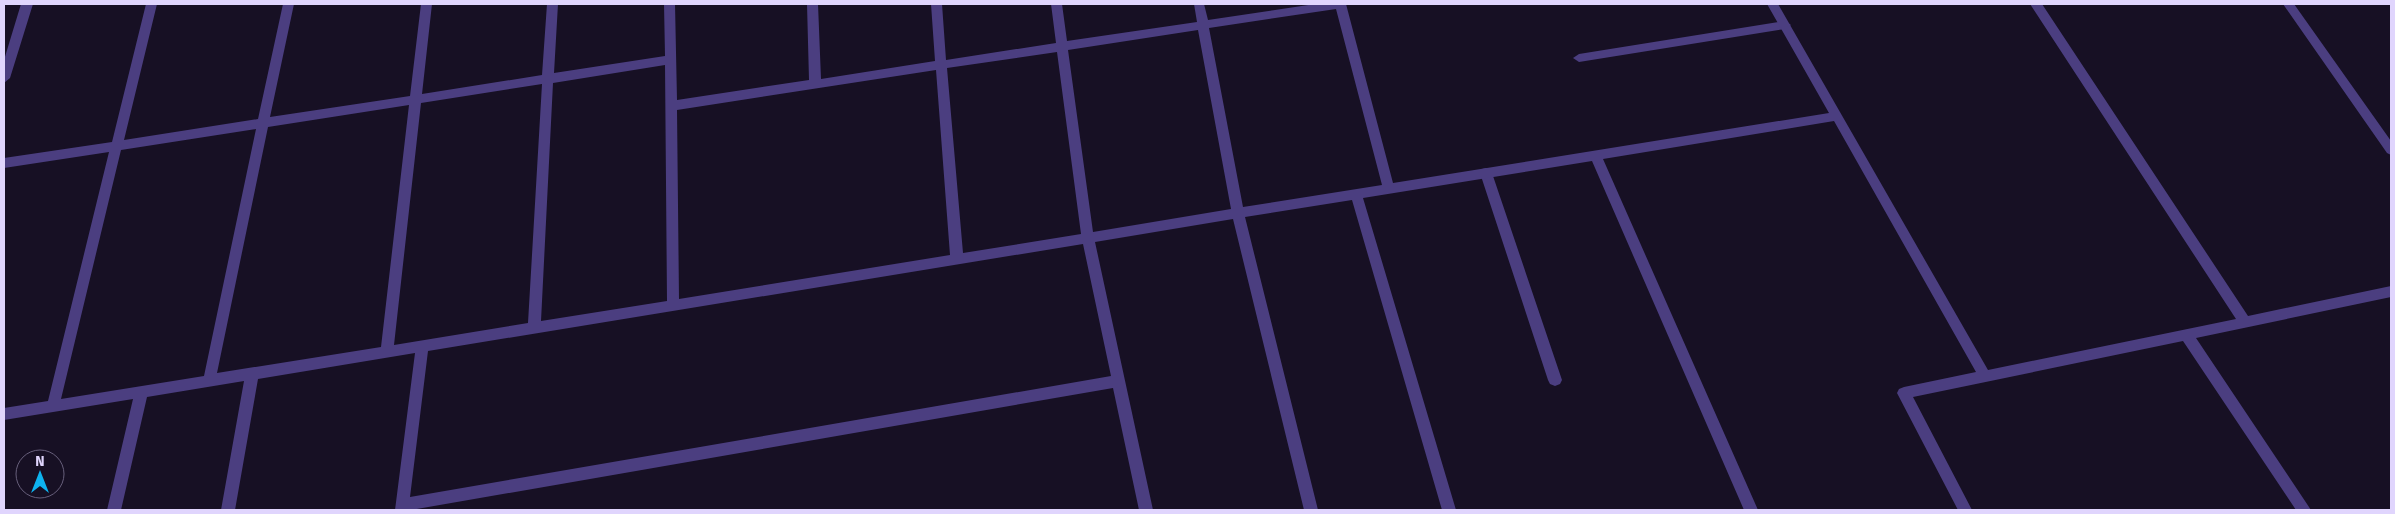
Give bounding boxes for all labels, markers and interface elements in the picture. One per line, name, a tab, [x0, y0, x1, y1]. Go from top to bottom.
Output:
north arrow	[15, 449, 65, 499]
text: N	[35, 453, 45, 470]

